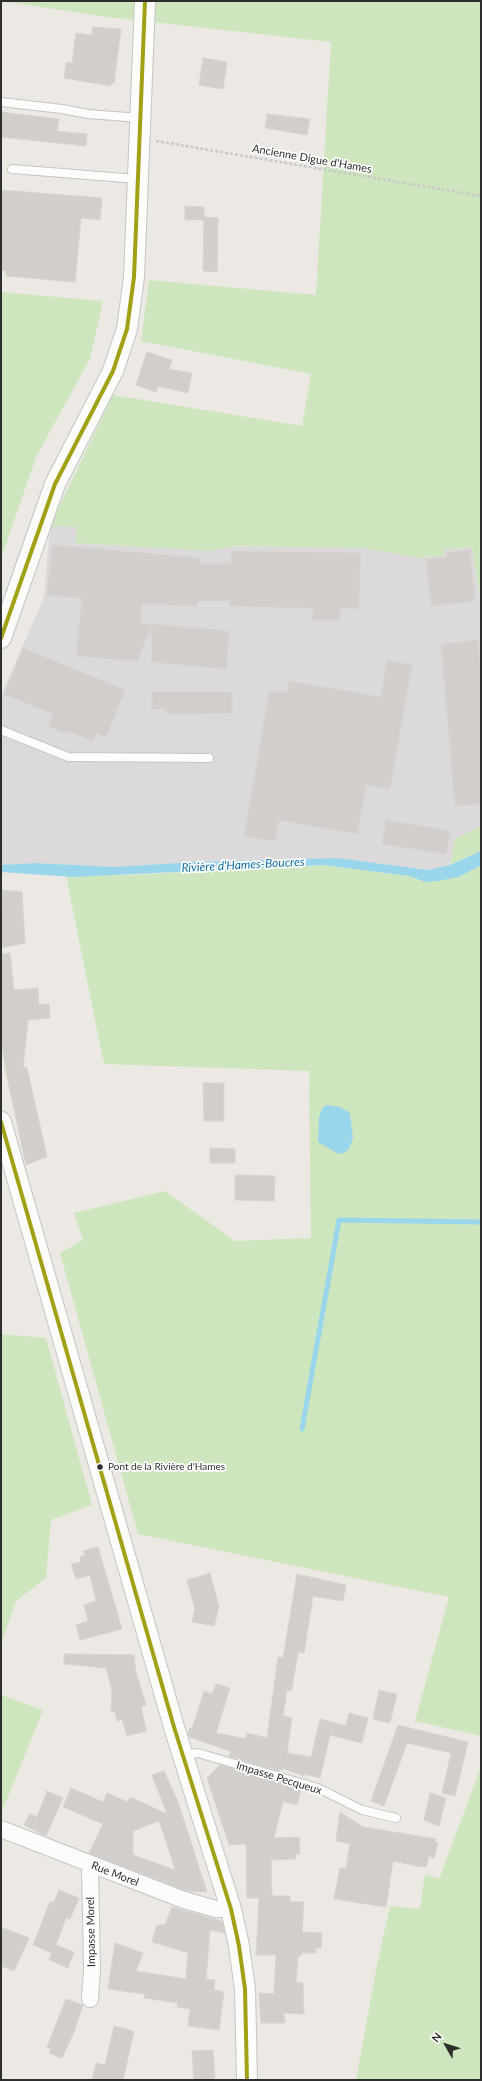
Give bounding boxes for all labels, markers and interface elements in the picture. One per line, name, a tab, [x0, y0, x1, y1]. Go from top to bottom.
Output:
street label: Ancienne Digue d'Hames	[251, 142, 373, 176]
water label: Rivière d'Hames-Boucres	[181, 855, 305, 875]
place label: Pont de la Rivière d'Hames	[108, 1461, 225, 1473]
marker: Pont de la Rivière d'Hames	[95, 1462, 105, 1472]
street label: Impasse Pecqueux	[235, 1759, 323, 1797]
street label: Rue Morel	[89, 1859, 141, 1889]
street label: Impasse Morel	[84, 1897, 98, 1967]
north arrow	[426, 2025, 466, 2065]
text: N	[429, 2030, 444, 2045]

